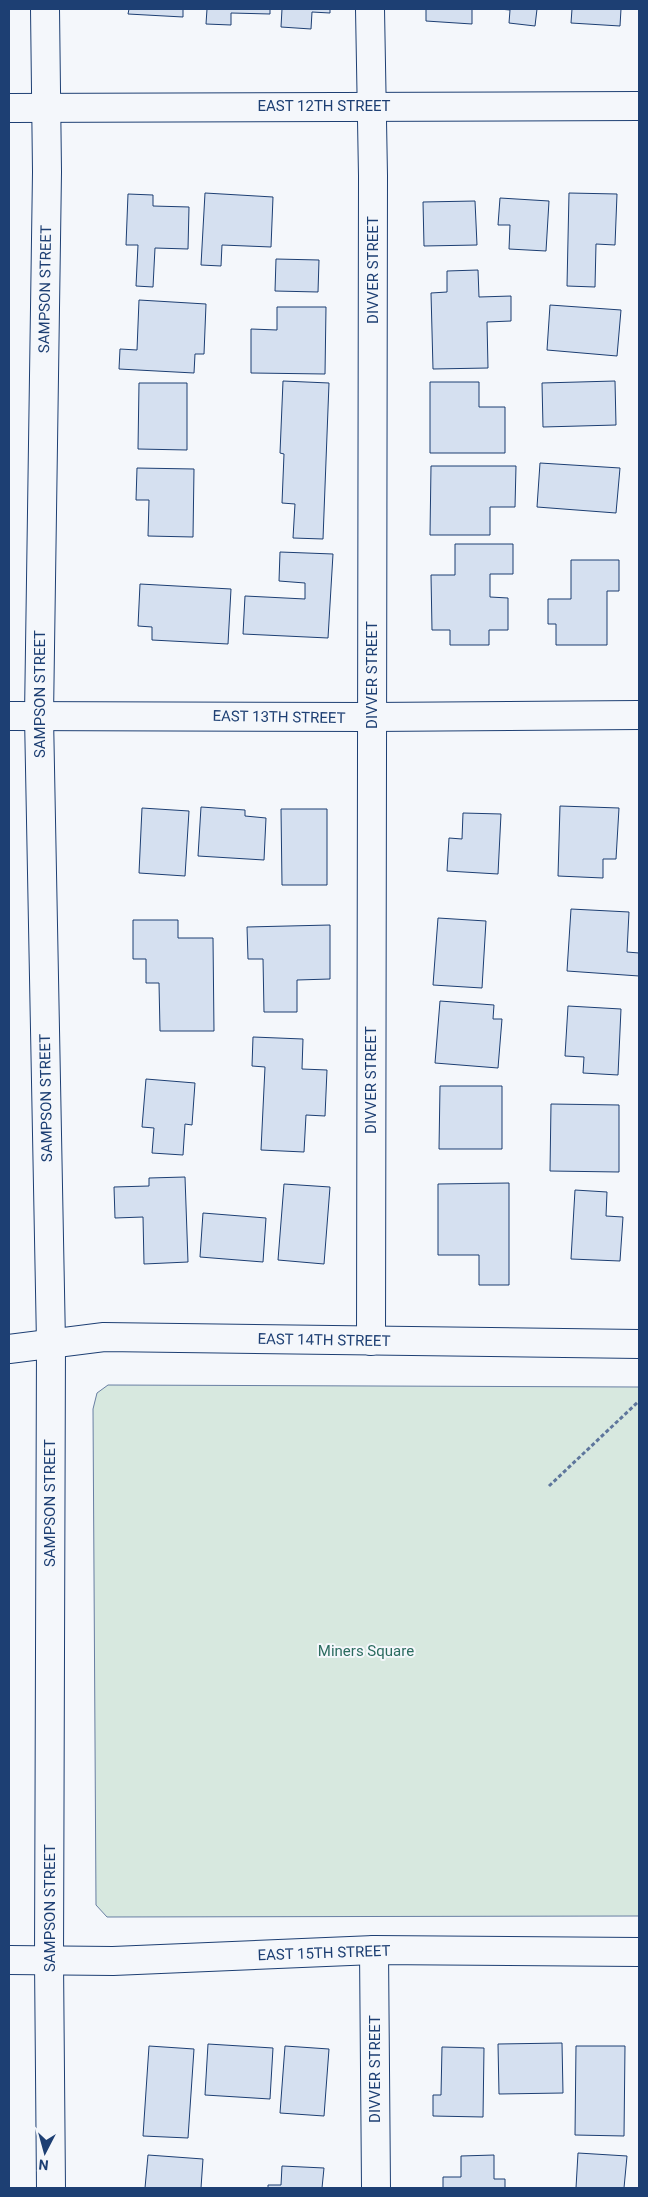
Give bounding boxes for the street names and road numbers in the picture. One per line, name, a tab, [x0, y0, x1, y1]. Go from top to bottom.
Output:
street label: EAST 12TH STREET	[257, 97, 391, 115]
street label: DIVVER STREET	[364, 216, 382, 324]
street label: SAMPSON STREET	[35, 225, 55, 353]
street label: DIVVER STREET	[363, 621, 381, 729]
street label: SAMPSON STREET	[31, 630, 49, 758]
street label: EAST 13TH STREET	[212, 707, 346, 727]
street label: DIVVER STREET	[362, 1026, 380, 1134]
street label: SAMPSON STREET	[36, 1034, 56, 1162]
street label: EAST 14TH STREET	[257, 1330, 391, 1350]
street label: SAMPSON STREET	[41, 1439, 59, 1567]
street label: SAMPSON STREET	[41, 1844, 59, 1972]
street label: EAST 15TH STREET	[257, 1942, 391, 1964]
street label: DIVVER STREET	[366, 2015, 384, 2123]

